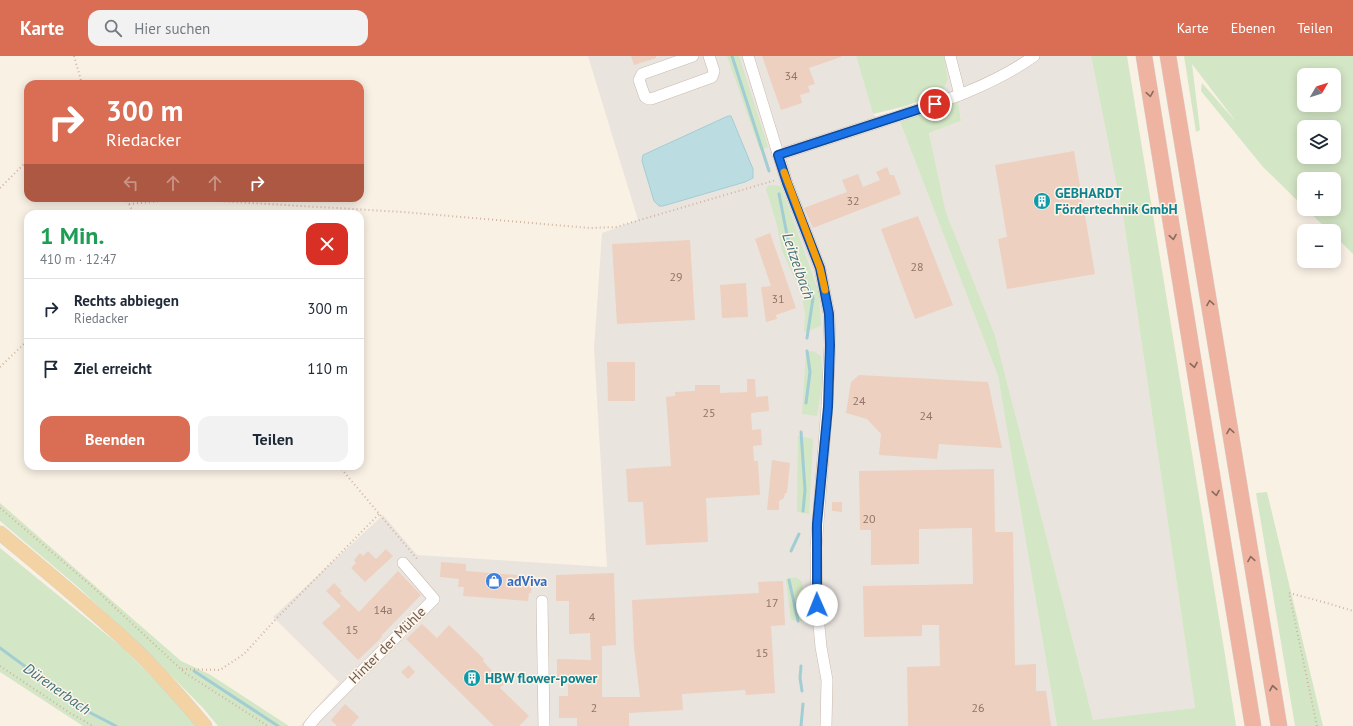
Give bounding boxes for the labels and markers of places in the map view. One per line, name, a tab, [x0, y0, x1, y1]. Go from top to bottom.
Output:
pin	[918, 87, 952, 121]
place label: GEBHARDT Fördertechnik GmbH	[1055, 184, 1178, 218]
building icon: GEBHARDT Fördertechnik GmbH	[1032, 191, 1052, 211]
shop icon: adViva	[484, 571, 504, 591]
place label: adViva	[507, 572, 547, 590]
building icon: HBW flower-power	[462, 668, 482, 688]
place label: HBW flower-power	[485, 669, 597, 687]

